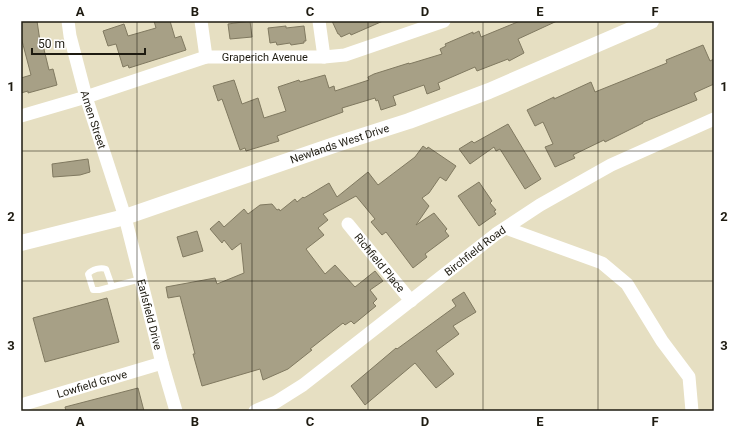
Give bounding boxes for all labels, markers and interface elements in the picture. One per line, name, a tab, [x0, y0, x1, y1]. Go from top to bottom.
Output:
text: A	[76, 4, 85, 19]
text: B	[191, 4, 199, 19]
text: C	[306, 4, 315, 19]
text: D	[421, 4, 429, 19]
text: E	[536, 4, 544, 19]
text: F	[651, 4, 659, 19]
scale bar	[32, 30, 145, 56]
text: 50 m	[38, 37, 65, 51]
street label: Graperich Avenue	[222, 51, 308, 64]
text: 1	[7, 79, 15, 94]
text: 1	[720, 79, 728, 94]
street label: Amen Street	[78, 89, 109, 151]
street label: Newlands West Drive	[289, 122, 391, 167]
text: 2	[7, 209, 15, 224]
text: 2	[720, 209, 728, 224]
street label: Birchfield Road	[442, 223, 508, 279]
street label: Richfield Place	[351, 231, 407, 295]
street label: Earlsfield Drive	[134, 278, 165, 352]
text: 3	[7, 338, 15, 353]
text: 3	[720, 338, 728, 353]
street label: Lowfield Grove	[55, 368, 129, 401]
text: A	[76, 414, 85, 429]
text: B	[191, 414, 199, 429]
text: C	[306, 414, 315, 429]
text: D	[421, 414, 429, 429]
text: E	[536, 414, 544, 429]
text: F	[651, 414, 659, 429]

